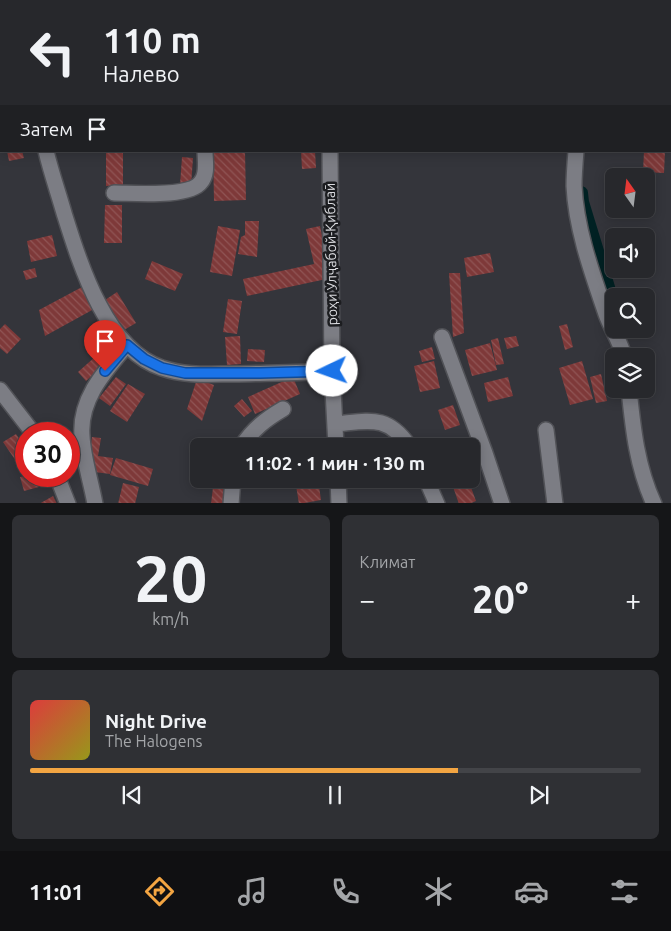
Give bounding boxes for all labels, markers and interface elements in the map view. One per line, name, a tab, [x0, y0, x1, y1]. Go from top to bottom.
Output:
icon: left	[20, 20, 85, 85]
text: 110 m	[103, 20, 201, 60]
text: Налево	[103, 61, 180, 86]
icon: arrive	[83, 115, 111, 143]
text: Затем	[20, 118, 73, 140]
north arrow	[605, 168, 655, 218]
map controls	[605, 168, 655, 398]
street label: роҳи Улҷабой-Қиблаӣ	[322, 183, 340, 325]
button: sound	[605, 228, 655, 278]
button: search	[605, 288, 655, 338]
pin	[84, 320, 126, 371]
icon: arrive	[91, 327, 119, 355]
position arrow	[305, 344, 357, 396]
button: layers	[605, 348, 655, 398]
speed limit sign: 30	[15, 422, 80, 487]
text: 11:02 · 1 мин · 130 m	[245, 452, 425, 474]
text: 20	[134, 541, 207, 614]
text: Климат	[360, 553, 415, 571]
text: 20°	[472, 578, 528, 620]
text: −	[360, 584, 375, 615]
text: +	[625, 584, 641, 615]
text: km/h	[152, 610, 189, 628]
text: Night Drive	[105, 710, 207, 732]
text: The Halogens	[105, 732, 203, 750]
icon: previous	[118, 781, 146, 809]
icon: pause	[321, 781, 349, 809]
icon: next	[525, 781, 553, 809]
icon: directions	[142, 874, 177, 909]
icon: music	[235, 874, 270, 909]
icon: phone	[328, 874, 363, 909]
icon: climate	[421, 874, 456, 909]
icon: car	[514, 874, 549, 909]
icon: filters	[607, 874, 642, 909]
text: 11:01	[29, 879, 84, 904]

